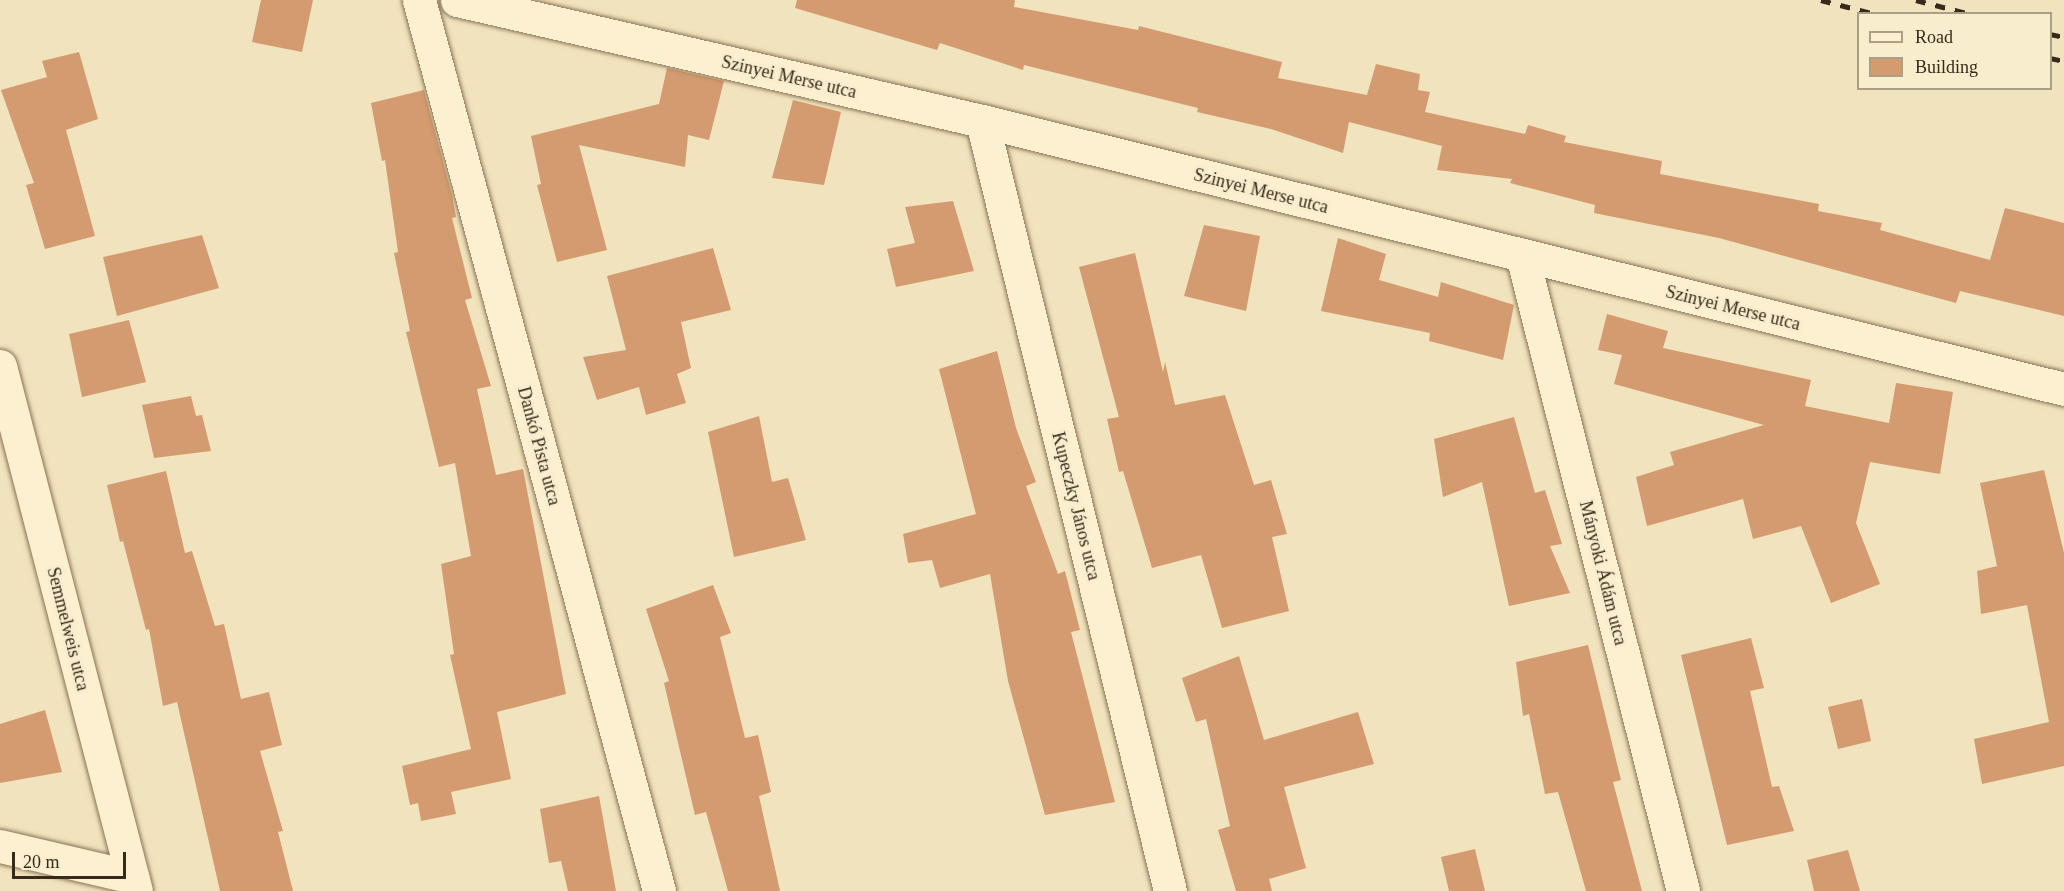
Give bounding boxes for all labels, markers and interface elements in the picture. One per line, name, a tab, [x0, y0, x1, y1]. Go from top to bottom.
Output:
legend	[1857, 12, 2052, 90]
text: Road	[1915, 27, 1953, 47]
street label: Szinyei Merse utca	[719, 51, 859, 103]
text: Building	[1915, 57, 1978, 77]
street label: Szinyei Merse utca	[1191, 164, 1331, 218]
street label: Szinyei Merse utca	[1663, 281, 1803, 335]
street label: Dankó Pista utca	[513, 384, 565, 508]
street label: Kupeczky János utca	[1047, 430, 1105, 582]
street label: Mányoki Ádám utca	[1575, 499, 1631, 647]
street label: Semmelweis utca	[42, 565, 94, 693]
scale bar	[15, 840, 129, 878]
text: 20 m	[23, 852, 60, 872]

